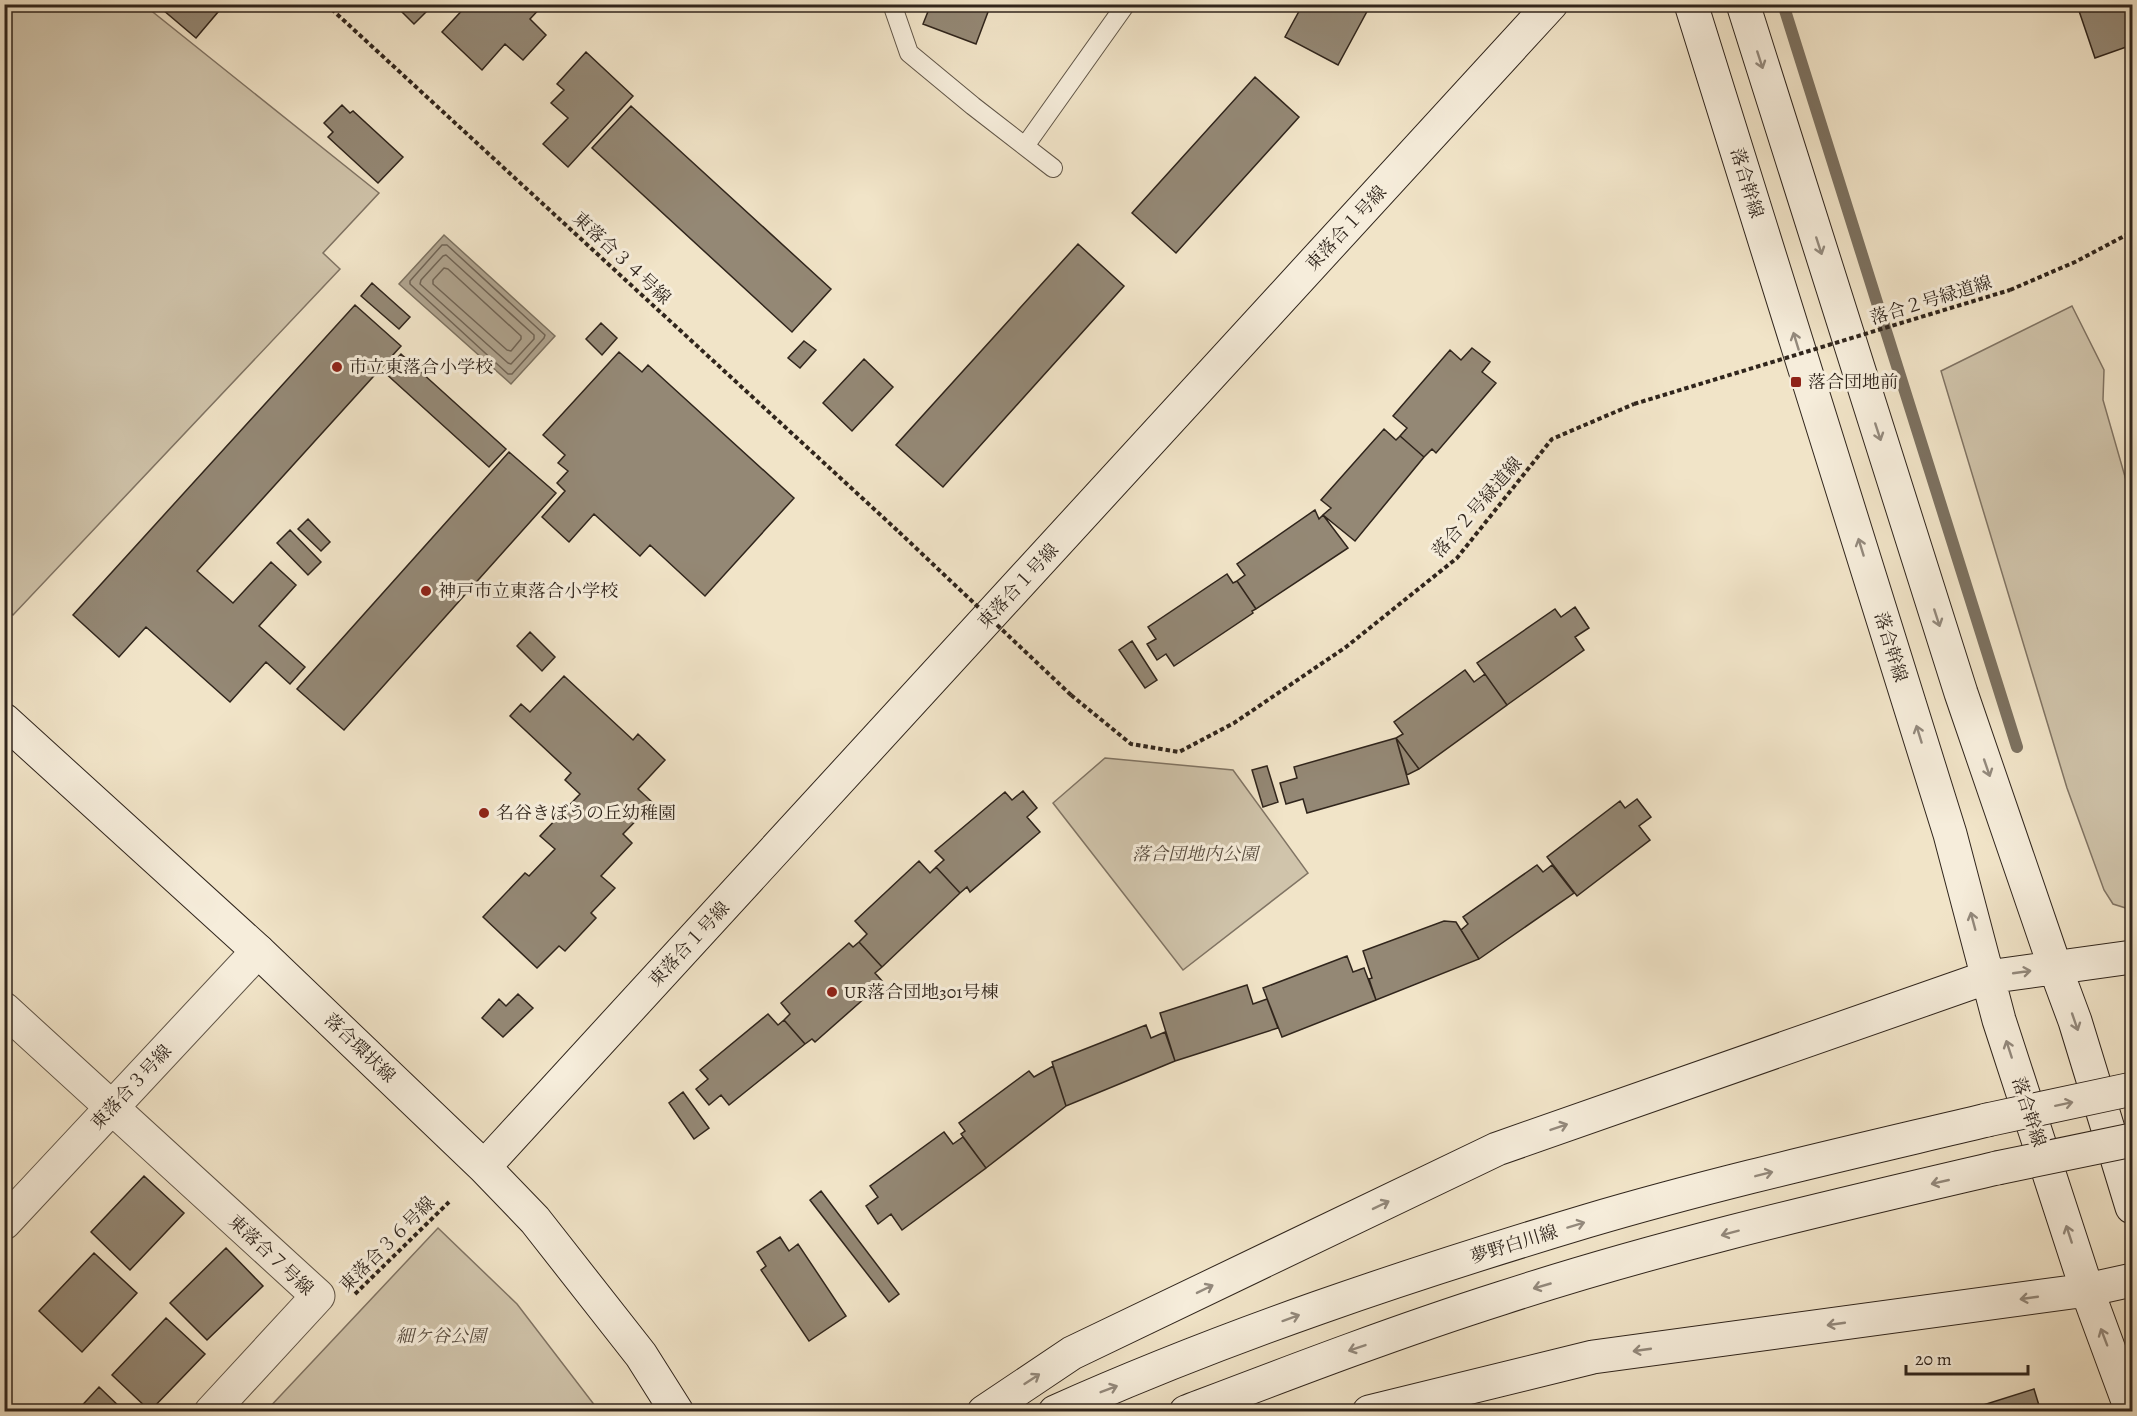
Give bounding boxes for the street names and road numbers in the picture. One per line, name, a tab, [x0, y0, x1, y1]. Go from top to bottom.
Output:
street label: 落合幹線	[1725, 145, 1769, 221]
street label: 東落合１号線	[1300, 180, 1392, 276]
street label: 東落合３４号線	[568, 206, 676, 310]
street label: 落合２号緑道線	[1867, 270, 1995, 330]
street label: 落合２号緑道線	[1427, 452, 1527, 562]
street label: 東落合１号線	[972, 538, 1064, 634]
street label: 落合幹線	[1869, 609, 1913, 685]
street label: 東落合１号線	[643, 896, 735, 992]
street label: 落合環状線	[319, 1008, 401, 1088]
street label: 東落合３号線	[85, 1039, 177, 1135]
street label: 落合幹線	[2006, 1074, 2052, 1150]
street label: 東落合３６号線	[334, 1191, 440, 1297]
street label: 東落合７号線	[223, 1209, 319, 1301]
street label: 夢野白川線	[1467, 1219, 1561, 1269]

